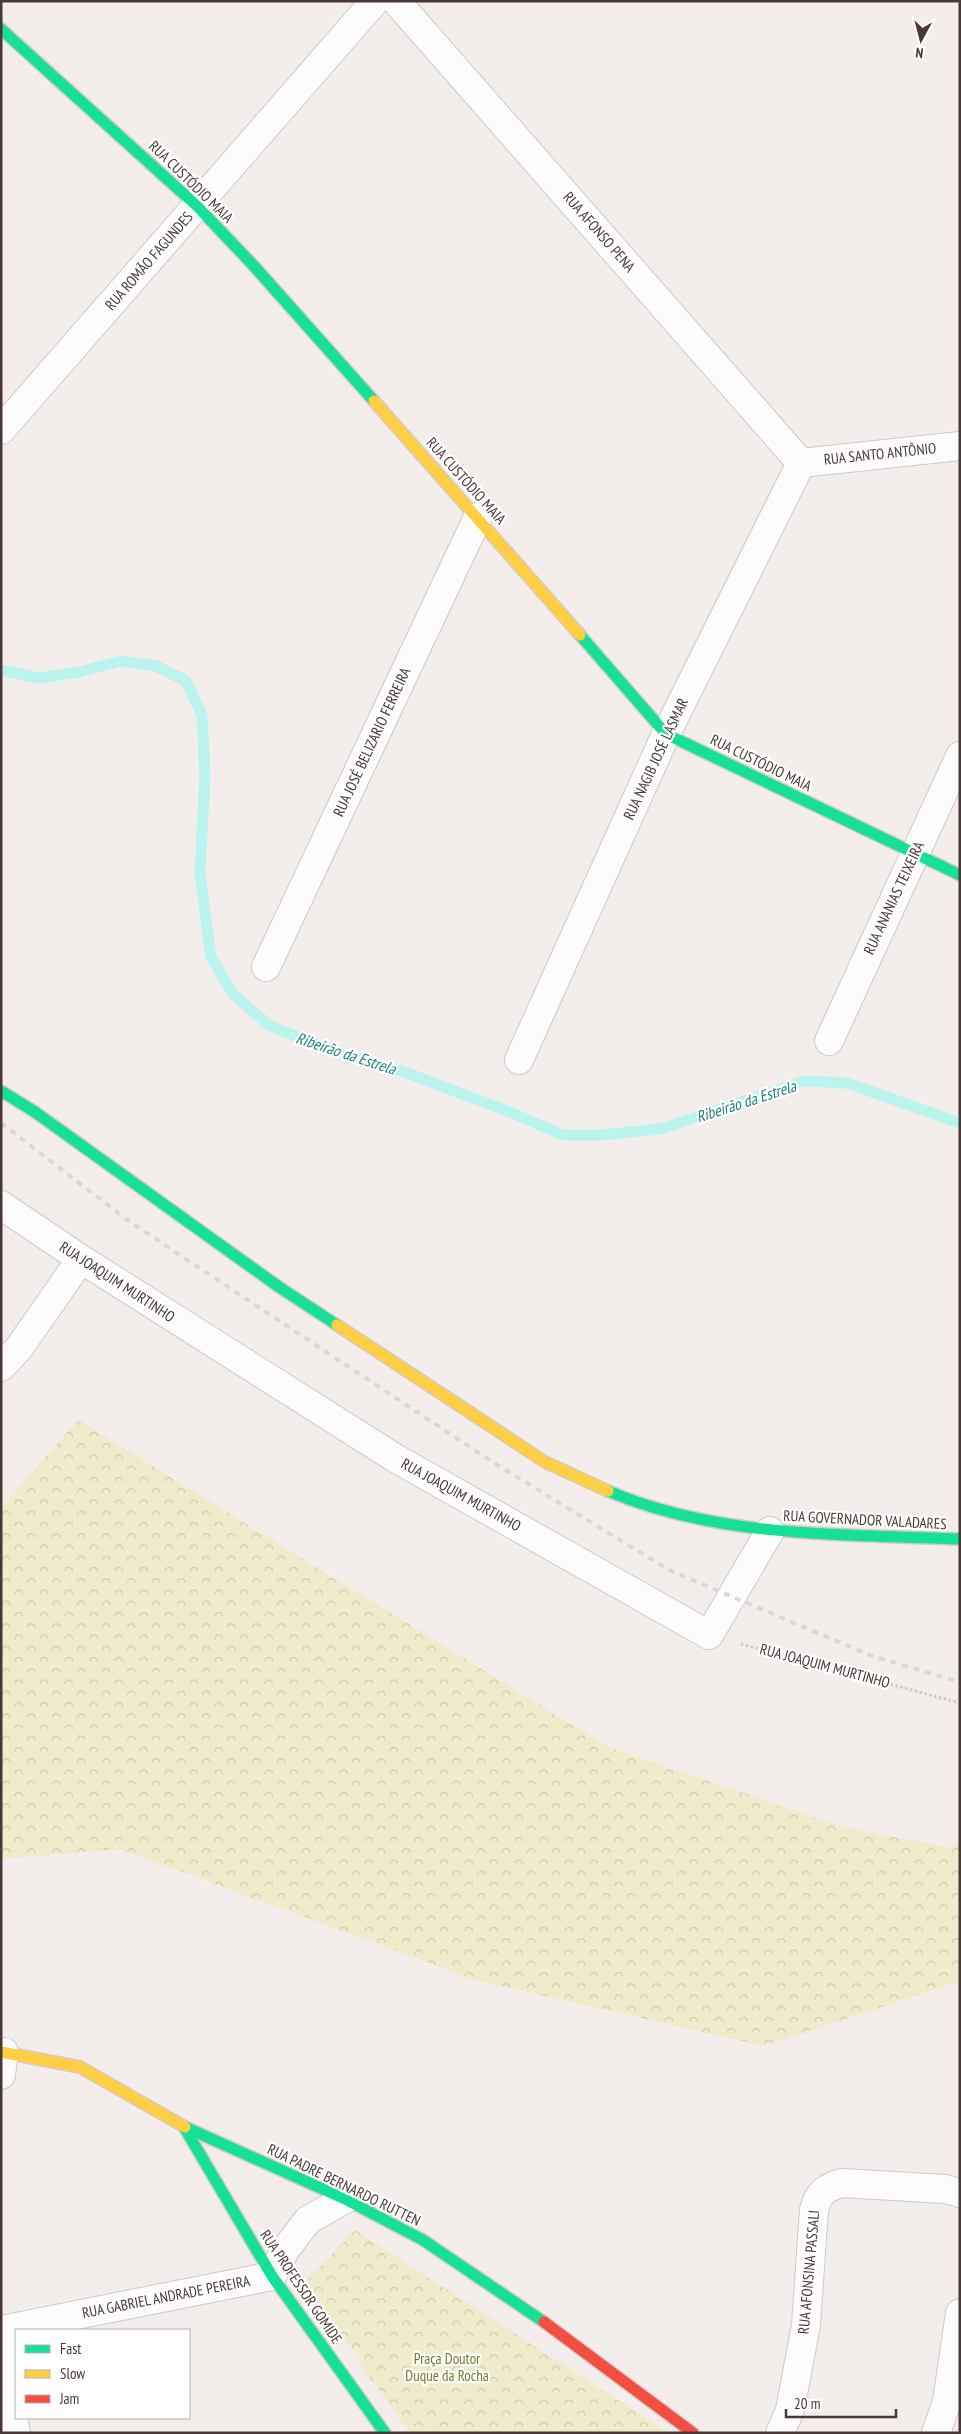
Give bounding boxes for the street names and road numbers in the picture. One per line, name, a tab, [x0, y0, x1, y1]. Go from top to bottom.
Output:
street label: RUA CUSTÓDIO MAIA	[145, 136, 238, 227]
street label: RUA AFONSO PENA	[559, 188, 640, 276]
street label: RUA ROMÃO FAGUNDES	[101, 207, 197, 314]
street label: RUA CUSTÓDIO MAIA	[422, 433, 511, 529]
street label: RUA SANTO ANTÔNIO	[823, 438, 937, 469]
street label: RUA JOSÉ BELIZARIO FERREIRA	[329, 663, 415, 819]
street label: RUA NAGIB JOSÉ LASMAR	[619, 695, 692, 823]
street label: RUA CUSTÓDIO MAIA	[707, 730, 816, 796]
street label: RUA ANANIAS TEIXEIRA	[859, 837, 928, 957]
street label: RUA JOAQUIM MURTINHO	[56, 1237, 179, 1326]
street label: RUA JOAQUIM MURTINHO	[398, 1454, 524, 1535]
street label: RUA GOVERNADOR VALADARES	[783, 1506, 947, 1533]
street label: RUA JOAQUIM MURTINHO	[758, 1639, 892, 1692]
street label: RUA PADRE BERNARDO RUTTEN	[264, 2139, 424, 2230]
street label: RUA AFONSINA PASSALI	[794, 2209, 823, 2335]
street label: RUA PROFESSOR GOMIDE	[256, 2226, 347, 2347]
street label: RUA GABRIEL ANDRADE PEREIRA	[80, 2271, 252, 2322]

